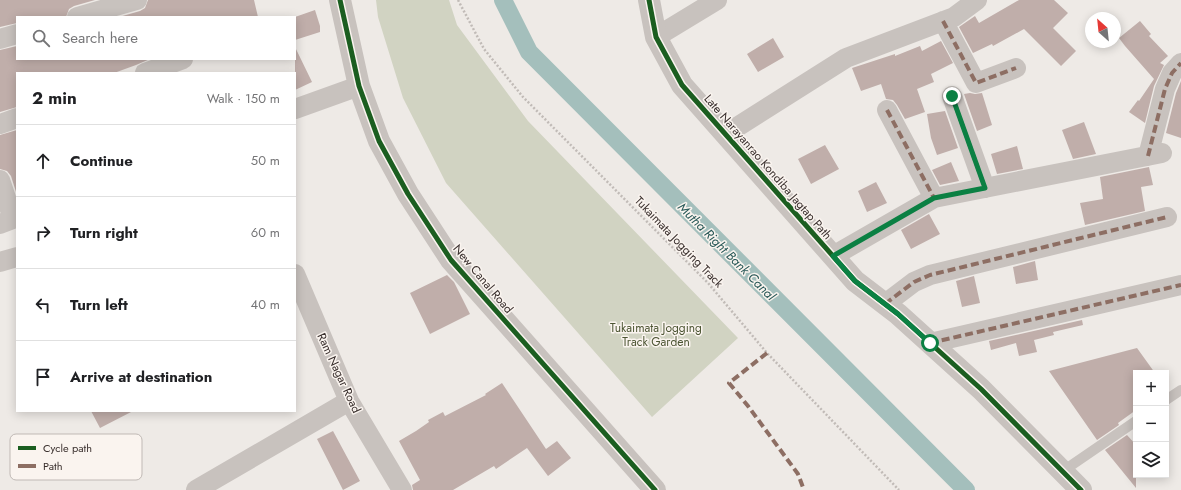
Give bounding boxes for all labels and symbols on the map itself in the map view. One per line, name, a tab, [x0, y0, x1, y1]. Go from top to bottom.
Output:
north arrow	[1085, 12, 1121, 48]
route end	[943, 87, 961, 105]
street label: Late Narayanrao Kondiba Jagtap Path	[700, 90, 836, 244]
street label: Tukaimata Jogging Track	[631, 192, 728, 292]
water label: Mutha Right Bank Canal	[673, 198, 781, 305]
street label: New Canal Road	[449, 241, 517, 317]
park label: Tukaimata Jogging Track Garden	[610, 319, 702, 351]
street label: Ram Nagar Road	[313, 330, 365, 416]
route start	[921, 334, 939, 352]
legend	[10, 434, 142, 480]
text: Cycle path	[43, 440, 92, 456]
text: Path	[43, 458, 62, 474]

